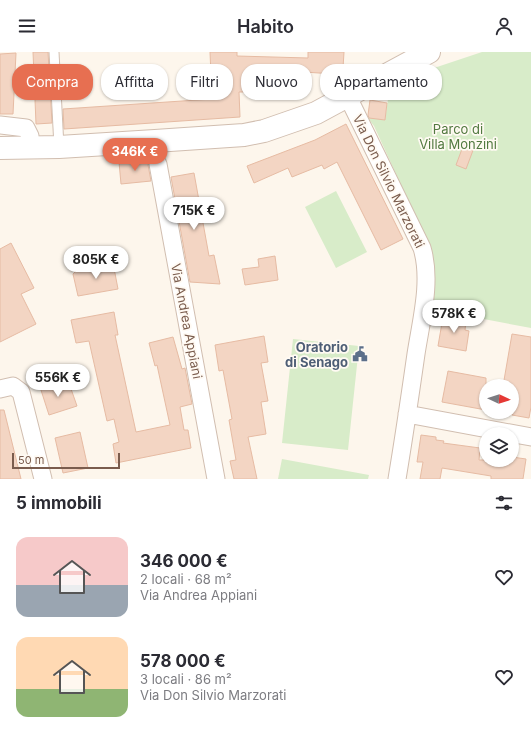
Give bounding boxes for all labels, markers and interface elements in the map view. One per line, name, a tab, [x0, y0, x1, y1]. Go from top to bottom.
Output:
icon: menu	[16, 15, 38, 37]
icon: person	[493, 15, 515, 37]
text: Habito	[237, 16, 294, 37]
chip: Compra	[12, 64, 93, 100]
chip: Affitta	[101, 64, 168, 100]
chip: Filtri	[176, 64, 233, 100]
chip: Nuovo	[241, 64, 312, 100]
chip: Appartamento	[320, 64, 442, 100]
street label: Via Don Silvio Marzorati	[350, 112, 428, 250]
park label: Parco di Villa Monzini	[419, 121, 497, 152]
pin: 346K €	[102, 138, 168, 172]
text: 346K €	[112, 143, 158, 159]
pin: 715K €	[161, 197, 227, 231]
text: 715K €	[173, 202, 215, 218]
pin: 805K €	[63, 246, 129, 280]
text: 805K €	[73, 251, 119, 267]
street label: Via Andrea Appiani	[168, 262, 206, 380]
pin: 578K €	[421, 300, 487, 334]
text: 578K €	[431, 305, 477, 321]
place label: Oratorio di Senago	[285, 339, 348, 370]
public building icon: Oratorio di Senago	[351, 345, 369, 363]
pin: 556K €	[25, 364, 91, 398]
text: 556K €	[35, 369, 81, 385]
north arrow	[479, 379, 519, 419]
map controls	[479, 379, 519, 467]
button: layers	[479, 427, 519, 467]
scale bar	[12, 451, 120, 470]
text: 50 m	[18, 453, 44, 467]
icon: filters	[493, 492, 515, 514]
text: 5 immobili	[16, 493, 102, 513]
text: 346 000 €	[140, 551, 228, 571]
icon: home	[48, 553, 96, 601]
icon: heart	[493, 566, 515, 588]
text: 2 locali · 68 m²	[140, 571, 232, 587]
text: Via Andrea Appiani	[140, 587, 257, 603]
text: 578 000 €	[140, 651, 226, 671]
icon: home	[48, 653, 96, 701]
icon: heart	[493, 666, 515, 688]
text: 3 locali · 86 m²	[140, 671, 232, 687]
text: Via Don Silvio Marzorati	[140, 687, 287, 703]

